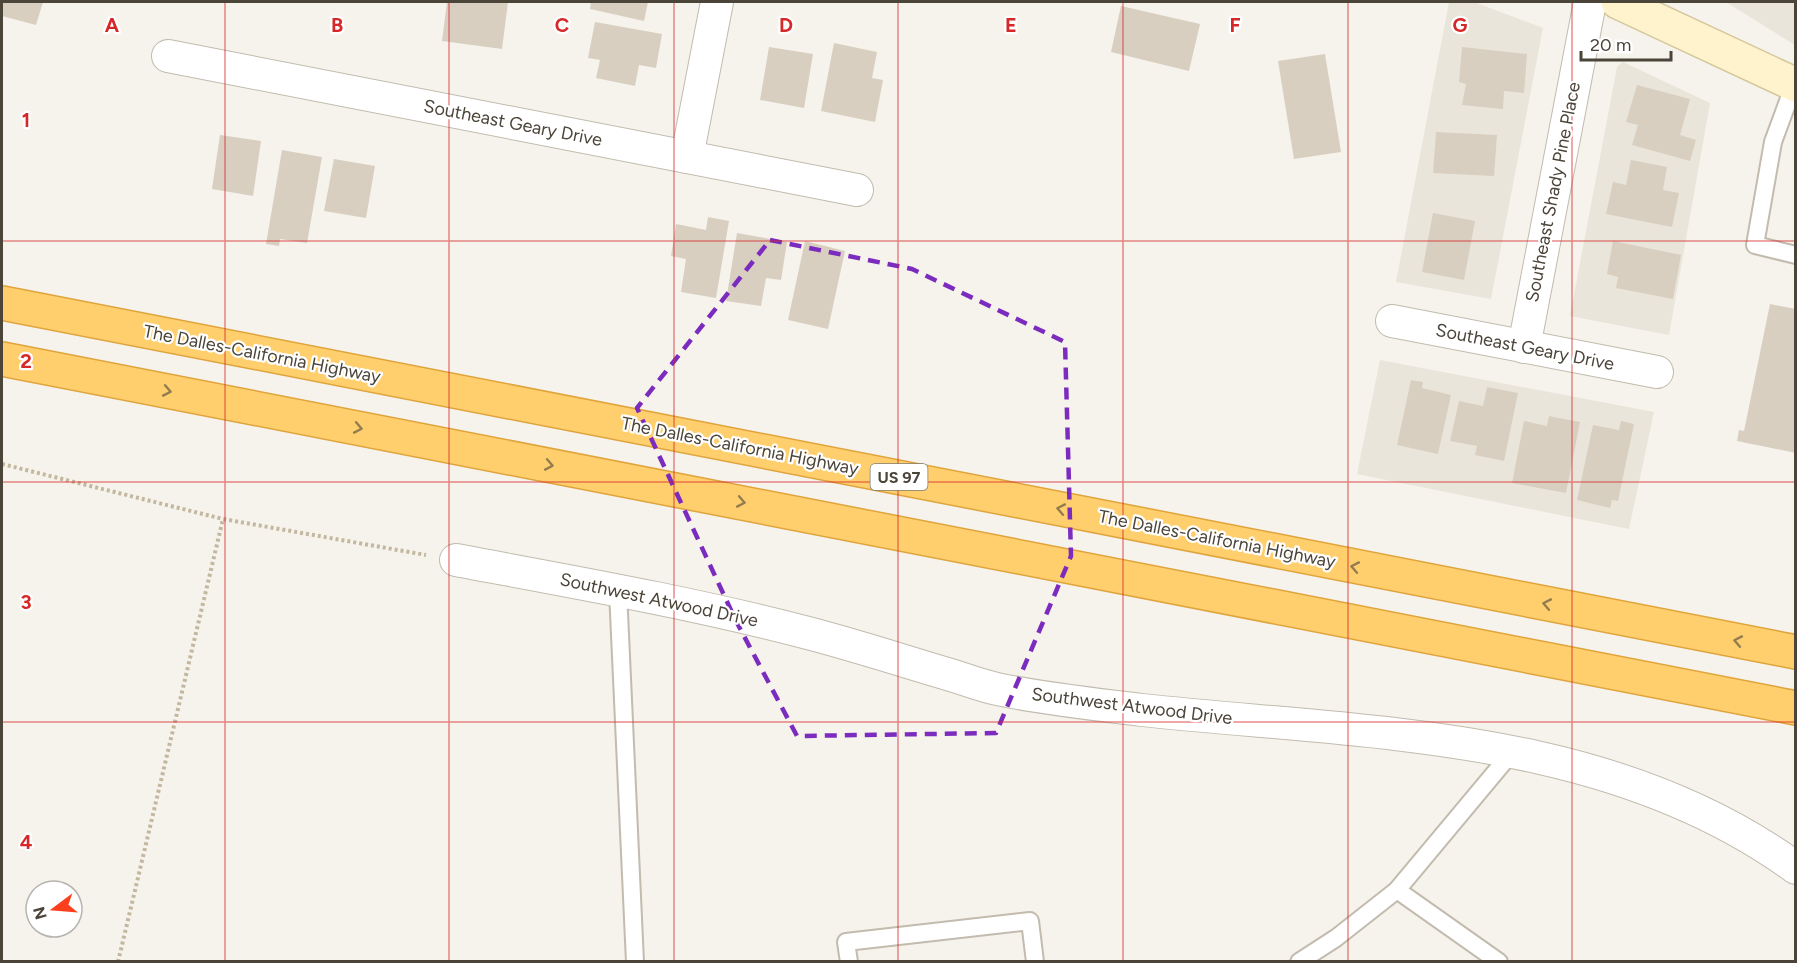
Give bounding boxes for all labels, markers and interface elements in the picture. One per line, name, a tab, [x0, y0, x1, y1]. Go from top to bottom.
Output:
text: A	[105, 13, 120, 37]
text: B	[331, 13, 343, 37]
text: C	[555, 13, 569, 37]
text: D	[779, 13, 793, 37]
text: E	[1005, 13, 1017, 37]
text: F	[1229, 13, 1241, 37]
text: G	[1453, 13, 1468, 37]
scale bar	[1581, 24, 1671, 62]
text: 20 m	[1590, 34, 1631, 56]
street label: Southeast Shady Pine Place	[1521, 80, 1585, 304]
street label: Southeast Geary Drive	[422, 95, 604, 151]
text: 1	[22, 108, 30, 132]
street label: Southeast Geary Drive	[1434, 319, 1616, 375]
street label: The Dalles-California Highway	[141, 320, 383, 388]
text: 2	[20, 349, 32, 373]
one-way arrow	[161, 384, 171, 397]
street label: The Dalles-California Highway	[619, 412, 861, 480]
one-way arrow	[353, 421, 363, 434]
one-way arrow	[544, 458, 554, 471]
road number: US 97	[870, 464, 928, 490]
one-way arrow	[736, 495, 746, 508]
one-way arrow	[1056, 503, 1066, 516]
street label: The Dalles-California Highway	[1096, 505, 1338, 573]
one-way arrow	[1351, 561, 1361, 574]
street label: Southwest Atwood Drive	[558, 568, 760, 632]
text: 3	[20, 590, 32, 614]
one-way arrow	[1542, 598, 1552, 611]
one-way arrow	[1733, 635, 1743, 648]
street label: Southwest Atwood Drive	[1030, 683, 1234, 729]
text: 4	[20, 830, 33, 854]
north arrow	[24, 879, 84, 939]
text: N	[29, 904, 51, 922]

